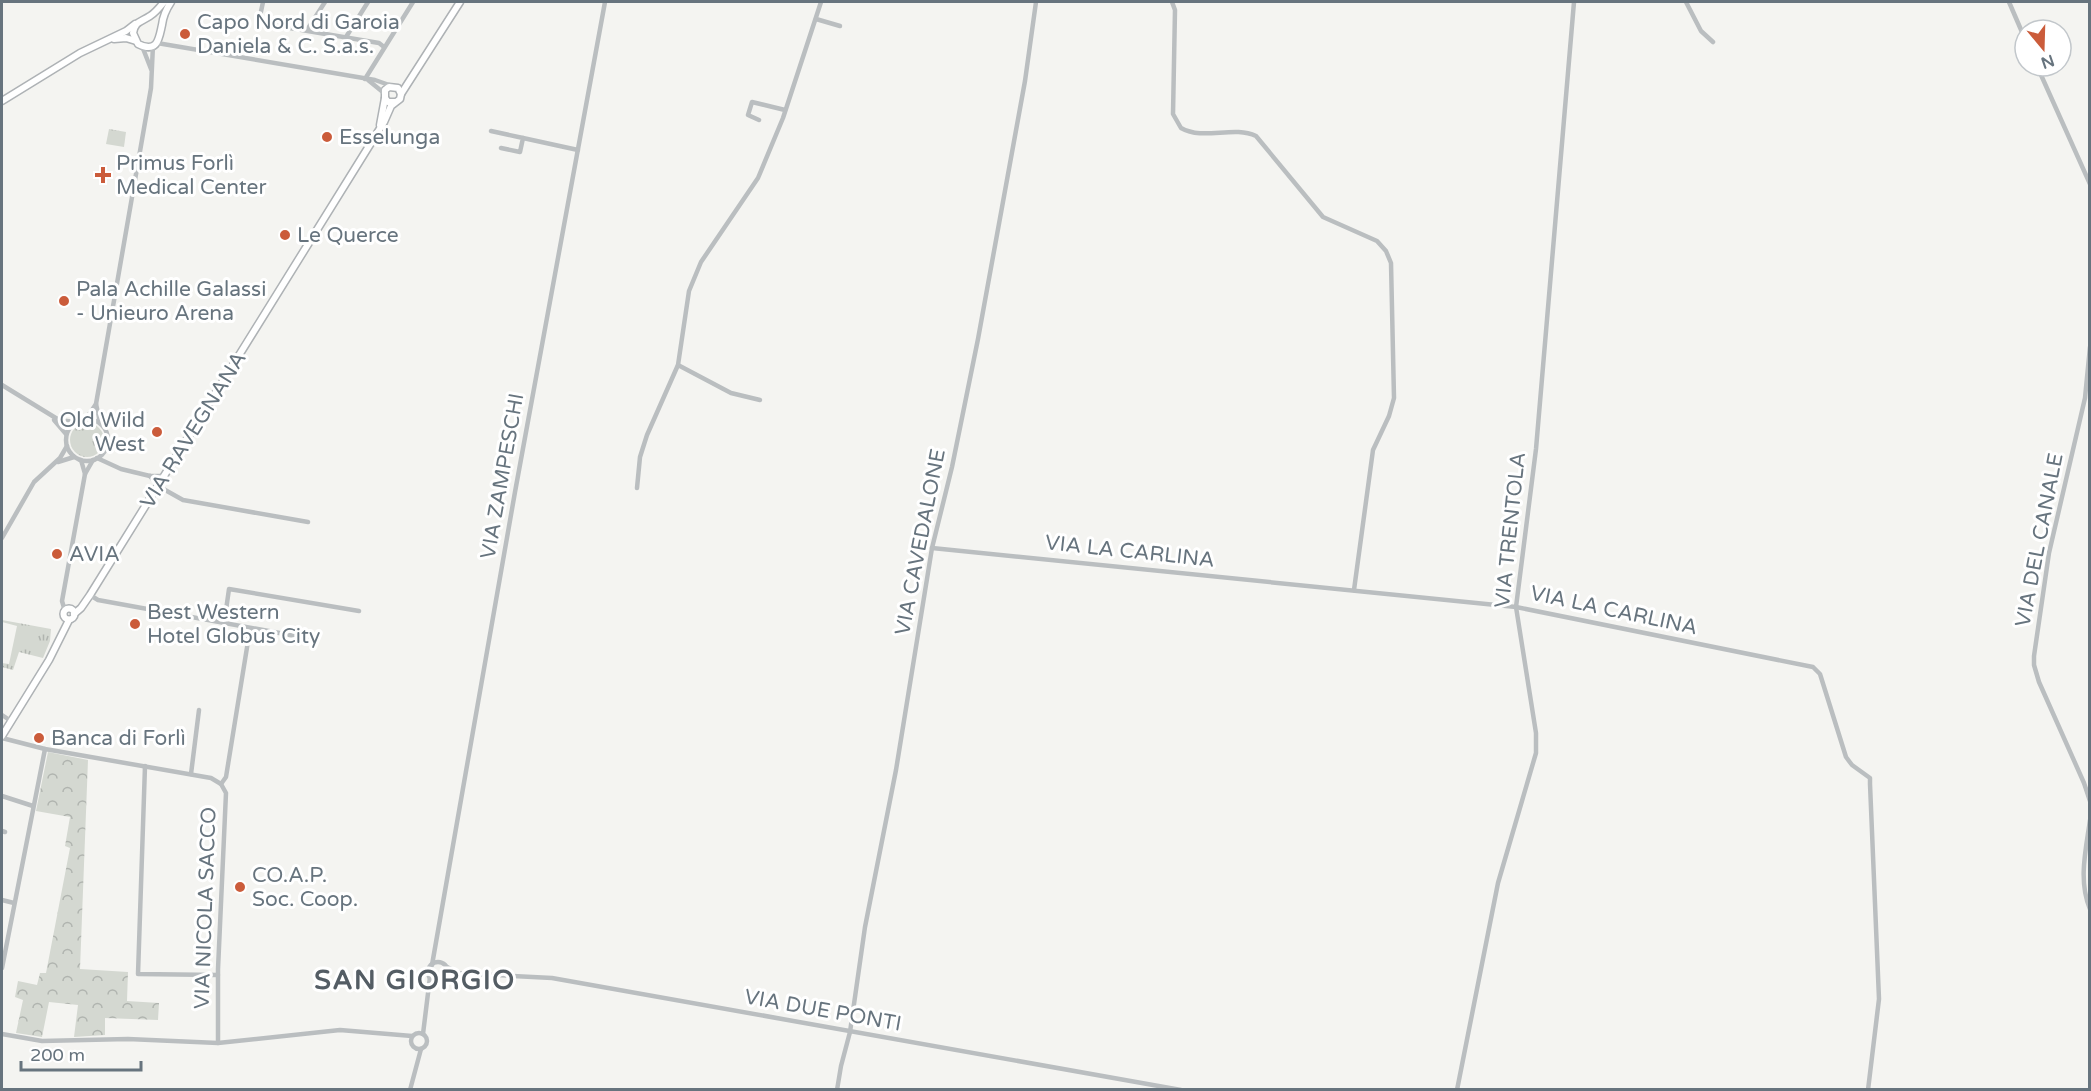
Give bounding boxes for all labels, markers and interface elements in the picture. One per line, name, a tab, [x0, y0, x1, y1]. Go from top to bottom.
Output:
place label: Capo Nord di Garoia Daniela & C. S.a.s.	[197, 10, 400, 59]
north arrow	[2013, 18, 2073, 78]
marker: Capo Nord di Garoia Daniela & C. S.a.s.	[178, 27, 192, 41]
text: N	[2038, 50, 2057, 73]
place label: Esselunga	[339, 125, 440, 150]
marker: Esselunga	[320, 130, 334, 144]
place label: Primus Forlì Medical Center	[116, 151, 267, 200]
marker: Primus Forlì Medical Center	[94, 166, 112, 184]
place label: Le Querce	[297, 223, 399, 248]
marker: Le Querce	[278, 228, 292, 242]
place label: Pala Achille Galassi - Unieuro Arena	[76, 277, 266, 326]
marker: Pala Achille Galassi - Unieuro Arena	[57, 294, 71, 308]
street label: VIA RAVEGNANA	[135, 347, 252, 513]
street label: VIA ZAMPESCHI	[476, 391, 529, 561]
place label: Old Wild West	[59, 408, 145, 457]
marker: Old Wild West	[150, 425, 164, 439]
street label: VIA CAVEDALONE	[890, 447, 951, 638]
street label: VIA TRENTOLA	[1490, 451, 1531, 609]
street label: VIA DEL CANALE	[2010, 451, 2069, 629]
street label: VIA LA CARLINA	[1044, 530, 1216, 573]
place label: AVIA	[69, 542, 120, 567]
marker: AVIA	[50, 547, 64, 561]
street label: VIA LA CARLINA	[1528, 581, 1700, 640]
place label: Best Western Hotel Globus City	[147, 600, 320, 649]
marker: Best Western Hotel Globus City	[128, 617, 142, 631]
place label: Banca di Forlì	[51, 726, 186, 751]
marker: Banca di Forlì	[32, 731, 46, 745]
street label: VIA NICOLA SACCO	[189, 807, 222, 1010]
place label: CO.A.P. Soc. Coop.	[252, 863, 358, 912]
marker: CO.A.P. Soc. Coop.	[233, 880, 247, 894]
district label: SAN GIORGIO	[314, 964, 516, 997]
street label: VIA DUE PONTI	[742, 984, 903, 1037]
scale bar	[21, 1034, 141, 1072]
text: 200 m	[30, 1044, 85, 1066]

